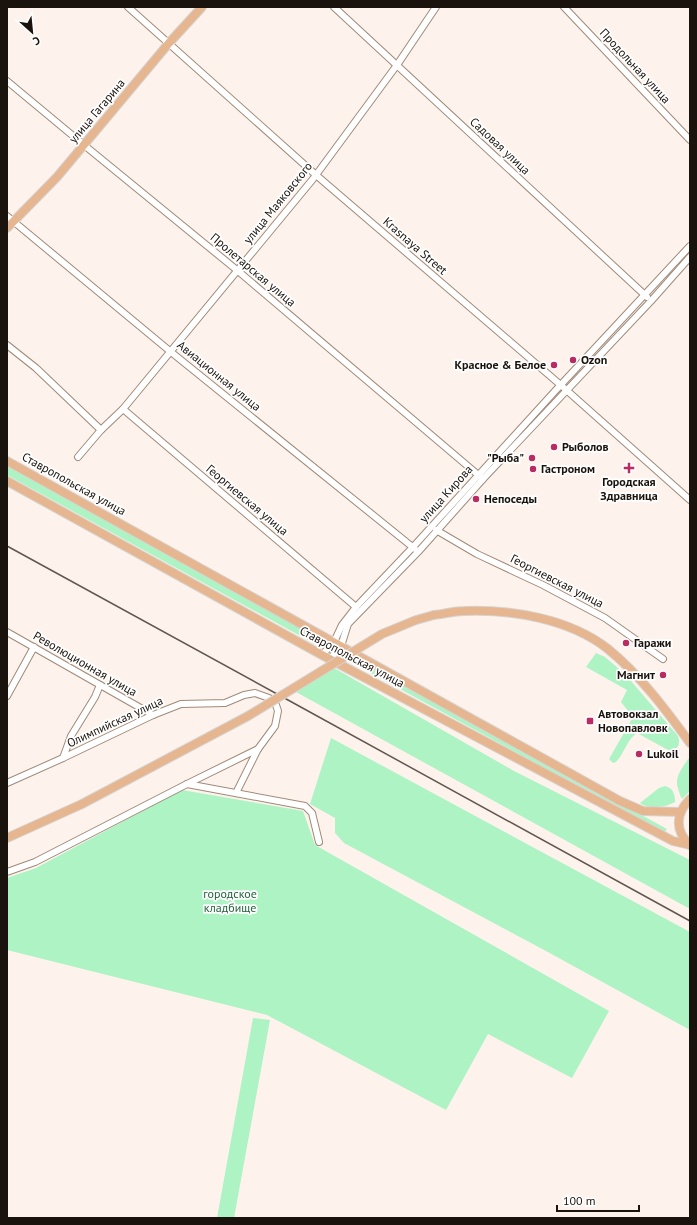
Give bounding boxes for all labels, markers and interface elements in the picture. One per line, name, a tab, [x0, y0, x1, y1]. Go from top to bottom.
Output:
north arrow	[12, 12, 52, 52]
street label: Продольная улица	[597, 25, 674, 106]
text: С	[31, 33, 42, 49]
street label: улица Гагарина	[65, 75, 128, 146]
street label: Садовая улица	[467, 114, 534, 177]
street label: улица Маяковского	[240, 159, 315, 247]
street label: Krasnaya Street	[380, 214, 450, 278]
street label: Пролетарская улица	[208, 230, 299, 310]
street label: Авиационная улица	[174, 337, 264, 414]
place label: Ozon	[581, 352, 607, 367]
marker: Ozon	[568, 355, 578, 365]
place label: Красное & Белое	[455, 357, 546, 372]
marker: Красное & Белое	[549, 360, 559, 370]
place label: Рыболов	[562, 439, 609, 454]
marker: Рыболов	[549, 442, 559, 452]
street label: Ставропольская улица	[20, 449, 129, 518]
place label: "Рыба"	[487, 450, 524, 465]
marker: "Рыба"	[527, 453, 537, 463]
street label: Георгиевская улица	[203, 461, 291, 538]
place label: Гастроном	[541, 461, 595, 476]
street label: улица Кирова	[416, 462, 475, 526]
marker: Городская Здравница	[624, 463, 634, 473]
marker: Гастроном	[528, 464, 538, 474]
place label: Городская Здравница	[600, 474, 658, 503]
place label: Непоседы	[484, 491, 537, 506]
marker: Непоседы	[471, 494, 481, 504]
street label: Георгиевская улица	[508, 551, 606, 611]
street label: Ставропольская улица	[297, 623, 407, 691]
street label: Революционная улица	[31, 628, 140, 699]
place label: Гаражи	[634, 635, 671, 650]
marker: Гаражи	[621, 638, 631, 648]
place label: Магнит	[617, 667, 655, 682]
marker: Магнит	[658, 670, 668, 680]
street label: Олимпийская улица	[64, 693, 165, 750]
place label: Автовокзал Новопавловк	[598, 706, 668, 735]
marker: Автовокзал Новопавловк	[585, 716, 595, 726]
place label: Lukoil	[647, 746, 679, 761]
marker: Lukoil	[634, 749, 644, 759]
park label: городское кладбище	[203, 886, 257, 915]
scale bar	[557, 1187, 639, 1213]
text: 100 m	[563, 1193, 596, 1208]

